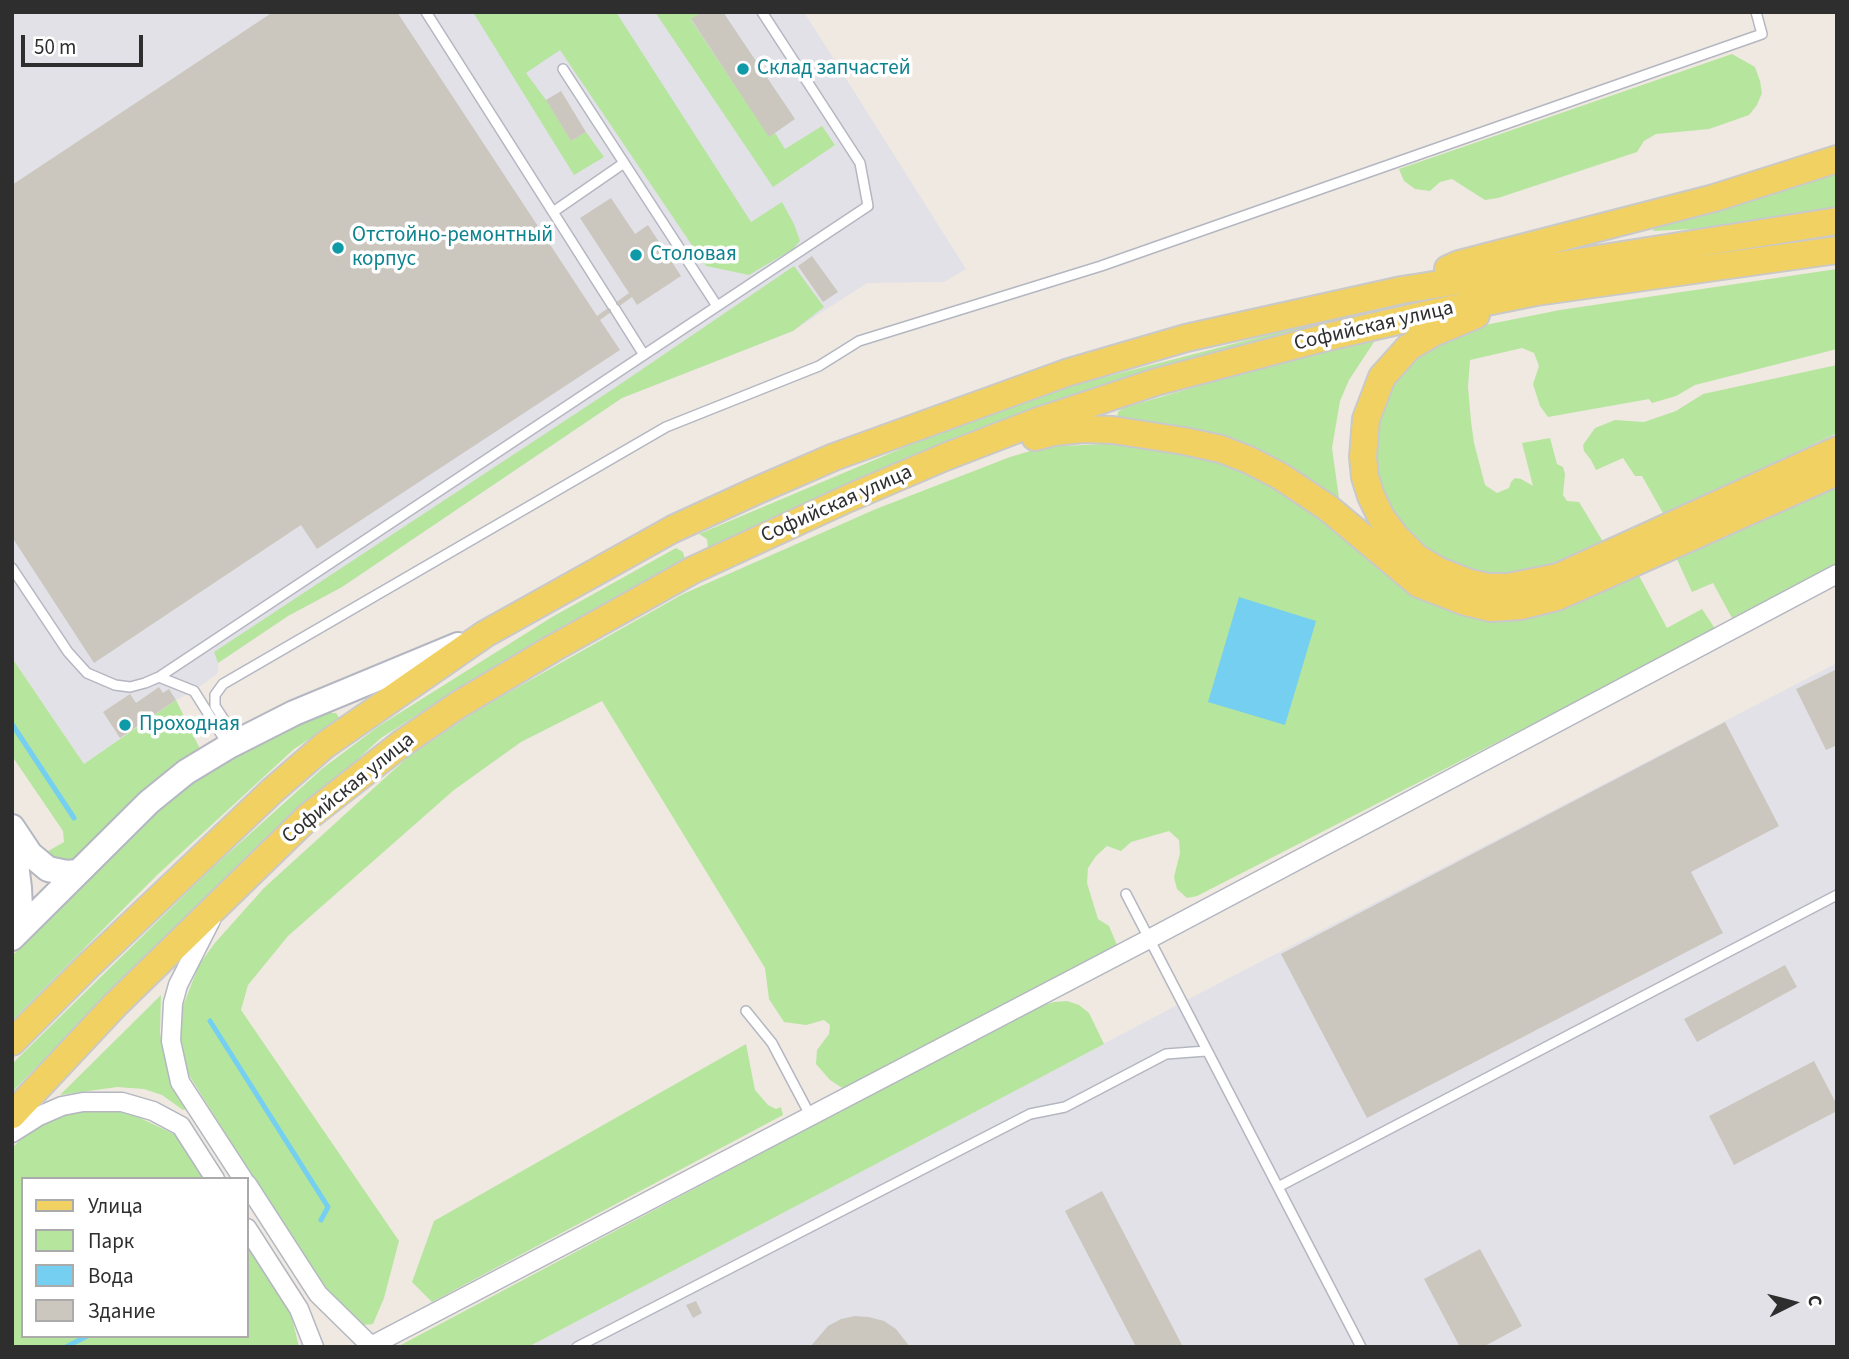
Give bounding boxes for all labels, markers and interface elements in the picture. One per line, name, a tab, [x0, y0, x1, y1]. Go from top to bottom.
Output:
scale bar	[24, 21, 147, 65]
text: 50 m	[34, 32, 76, 62]
place label: Склад запчастей	[757, 56, 911, 82]
marker: Склад запчастей	[735, 61, 751, 77]
place label: Отстойно-ремонтный корпус	[352, 223, 553, 273]
marker: Отстойно-ремонтный корпус	[330, 240, 346, 256]
place label: Столовая	[650, 242, 737, 268]
marker: Столовая	[628, 247, 644, 263]
street label: Софийская улица	[1292, 296, 1456, 358]
street label: Софийская улица	[757, 460, 917, 550]
place label: Проходная	[139, 712, 240, 738]
marker: Проходная	[117, 717, 133, 733]
street label: Софийская улица	[278, 728, 420, 850]
legend	[21, 1177, 248, 1338]
text: Улица	[88, 1191, 143, 1221]
text: Парк	[88, 1226, 134, 1256]
text: Вода	[88, 1261, 134, 1291]
north arrow	[1758, 1268, 1828, 1338]
text: С	[1800, 1294, 1828, 1308]
text: Здание	[88, 1296, 156, 1326]

